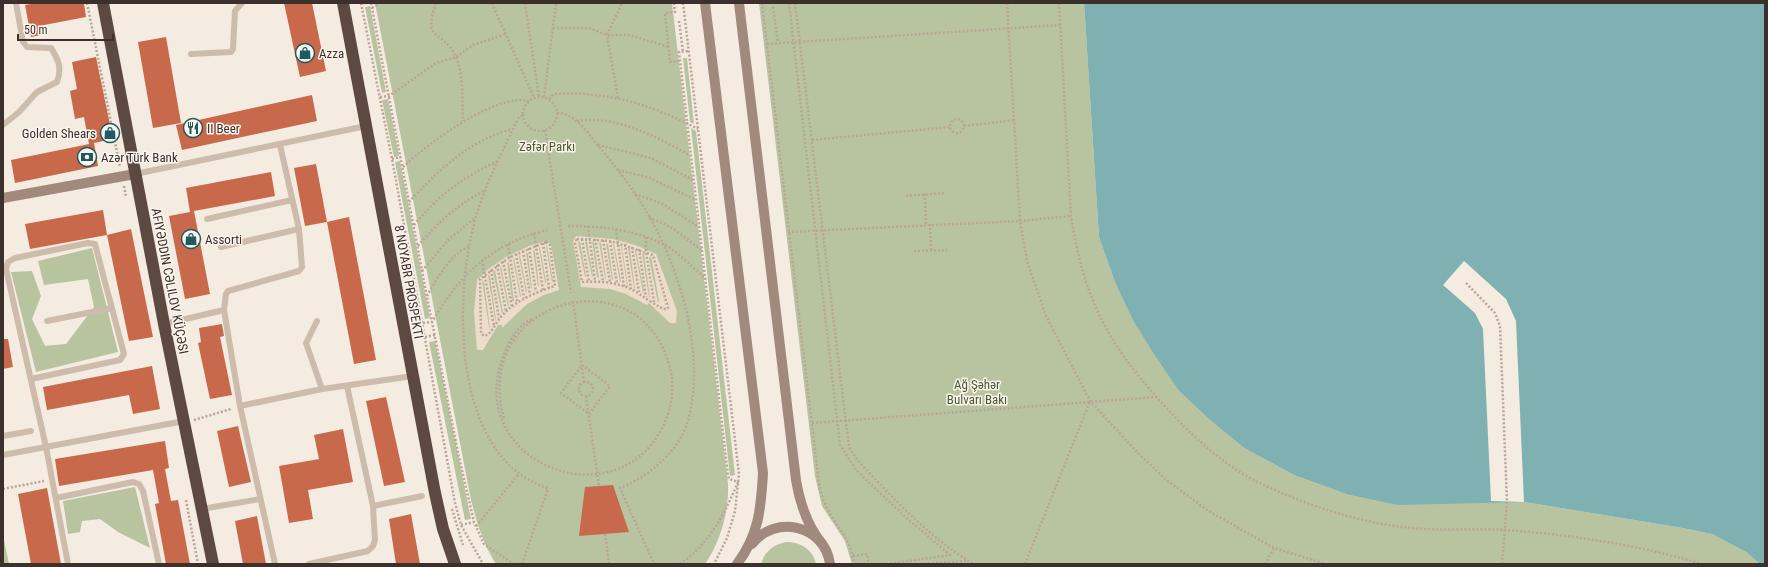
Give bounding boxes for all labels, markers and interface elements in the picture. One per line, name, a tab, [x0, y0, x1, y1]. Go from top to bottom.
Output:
scale bar	[18, 16, 113, 42]
text: 50 m	[24, 23, 48, 37]
shop icon: Azza	[294, 42, 316, 64]
place label: Azza	[319, 46, 344, 61]
restaurant icon: II Beer	[182, 117, 204, 139]
place label: II Beer	[207, 121, 240, 136]
shop icon: Golden Shears	[99, 122, 121, 144]
place label: Golden Shears	[22, 126, 96, 141]
park label: Zəfər Parkı	[519, 139, 575, 154]
bank icon: Azәr Türk Bank	[76, 146, 98, 168]
place label: Azәr Türk Bank	[101, 150, 178, 165]
street label: AFIYƏDDIN CƏLILOV KÜÇƏSI	[148, 207, 192, 355]
street label: 8 NOYABR PROSPEKTI	[392, 224, 426, 340]
shop icon: Assorti	[180, 228, 202, 250]
place label: Assorti	[205, 232, 242, 247]
park label: Ağ Şəhər Bulvarı Bakı	[947, 377, 1007, 407]

